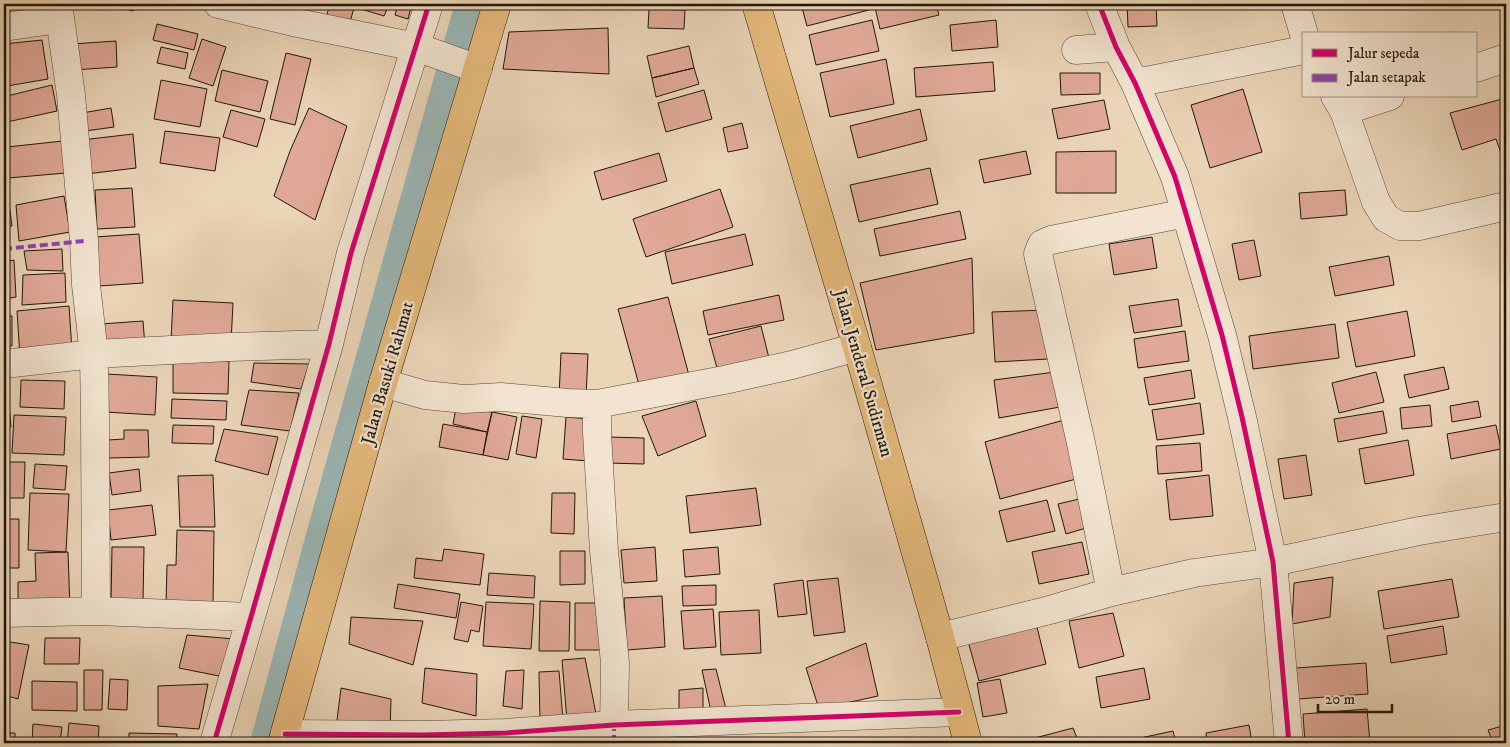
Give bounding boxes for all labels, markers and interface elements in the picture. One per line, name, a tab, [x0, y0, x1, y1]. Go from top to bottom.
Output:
legend	[1302, 32, 1478, 98]
text: Jalur sepeda	[1346, 44, 1420, 63]
text: Jalan setapak	[1346, 68, 1426, 87]
street label: Jalan Jenderal Sudirman	[828, 285, 898, 460]
street label: Jalan Basuki Rahmat	[356, 299, 419, 449]
scale bar	[1318, 682, 1391, 714]
text: 20 m	[1325, 690, 1355, 709]

